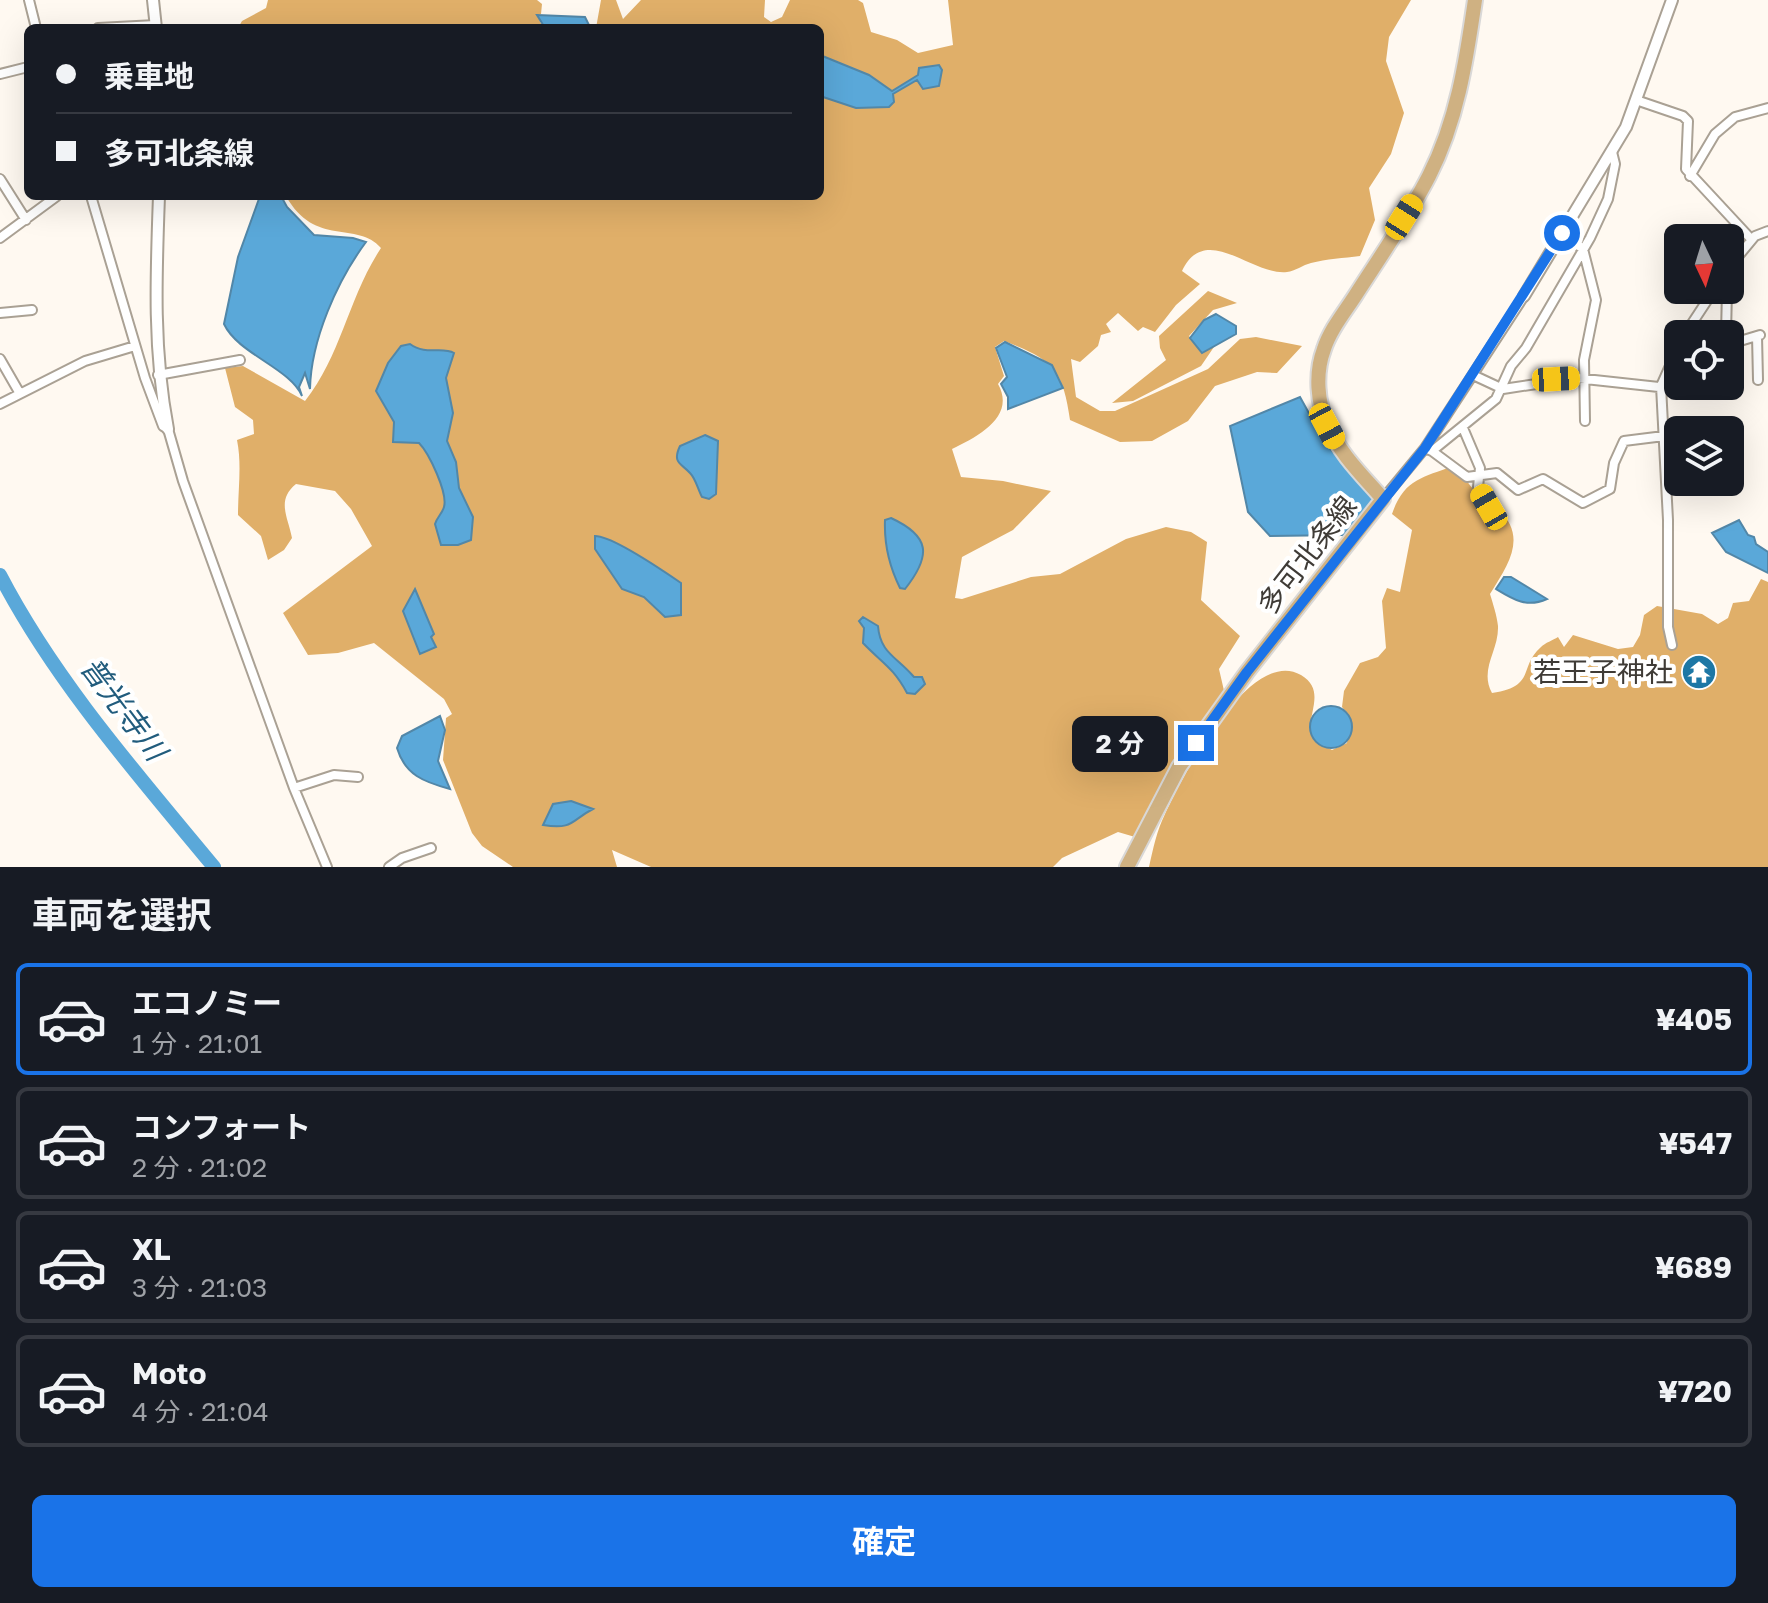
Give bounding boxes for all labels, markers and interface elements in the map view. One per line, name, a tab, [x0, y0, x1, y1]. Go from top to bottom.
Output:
text: 乗車地	[104, 58, 194, 94]
text: 多可北条線	[104, 135, 254, 171]
car	[1381, 190, 1427, 244]
route start	[1544, 215, 1580, 251]
north arrow	[1664, 224, 1744, 304]
map controls	[1664, 224, 1744, 496]
button: locate	[1664, 320, 1744, 400]
car	[1531, 366, 1581, 392]
car	[1305, 399, 1349, 453]
button: layers	[1664, 416, 1744, 496]
car	[1467, 480, 1511, 534]
street label: 多可北条線	[1251, 489, 1363, 620]
water label: 普光寺川	[73, 650, 176, 770]
temple icon: 若王子神社	[1680, 653, 1718, 691]
place label: 若王子神社	[1533, 655, 1673, 688]
callout: 2 分	[1072, 715, 1168, 771]
route end	[1178, 725, 1214, 761]
text: 2 分	[1096, 728, 1144, 759]
text: 車両を選択	[32, 893, 212, 936]
icon: car	[36, 983, 108, 1055]
text: エコノミー	[132, 985, 282, 1021]
text: ¥405	[1656, 1001, 1732, 1037]
text: 1 分 · 21:01	[132, 1028, 262, 1059]
icon: car	[36, 1107, 108, 1179]
text: コンフォート	[132, 1109, 311, 1145]
text: ¥547	[1659, 1125, 1732, 1161]
text: 2 分 · 21:02	[132, 1152, 267, 1183]
icon: car	[36, 1231, 108, 1303]
text: XL	[132, 1231, 171, 1267]
text: ¥689	[1655, 1249, 1732, 1285]
text: 3 分 · 21:03	[132, 1272, 267, 1303]
icon: car	[36, 1355, 108, 1427]
text: Moto	[132, 1355, 207, 1391]
text: ¥720	[1658, 1373, 1732, 1409]
text: 4 分 · 21:04	[132, 1396, 269, 1427]
button: 確定	[32, 1495, 1736, 1587]

